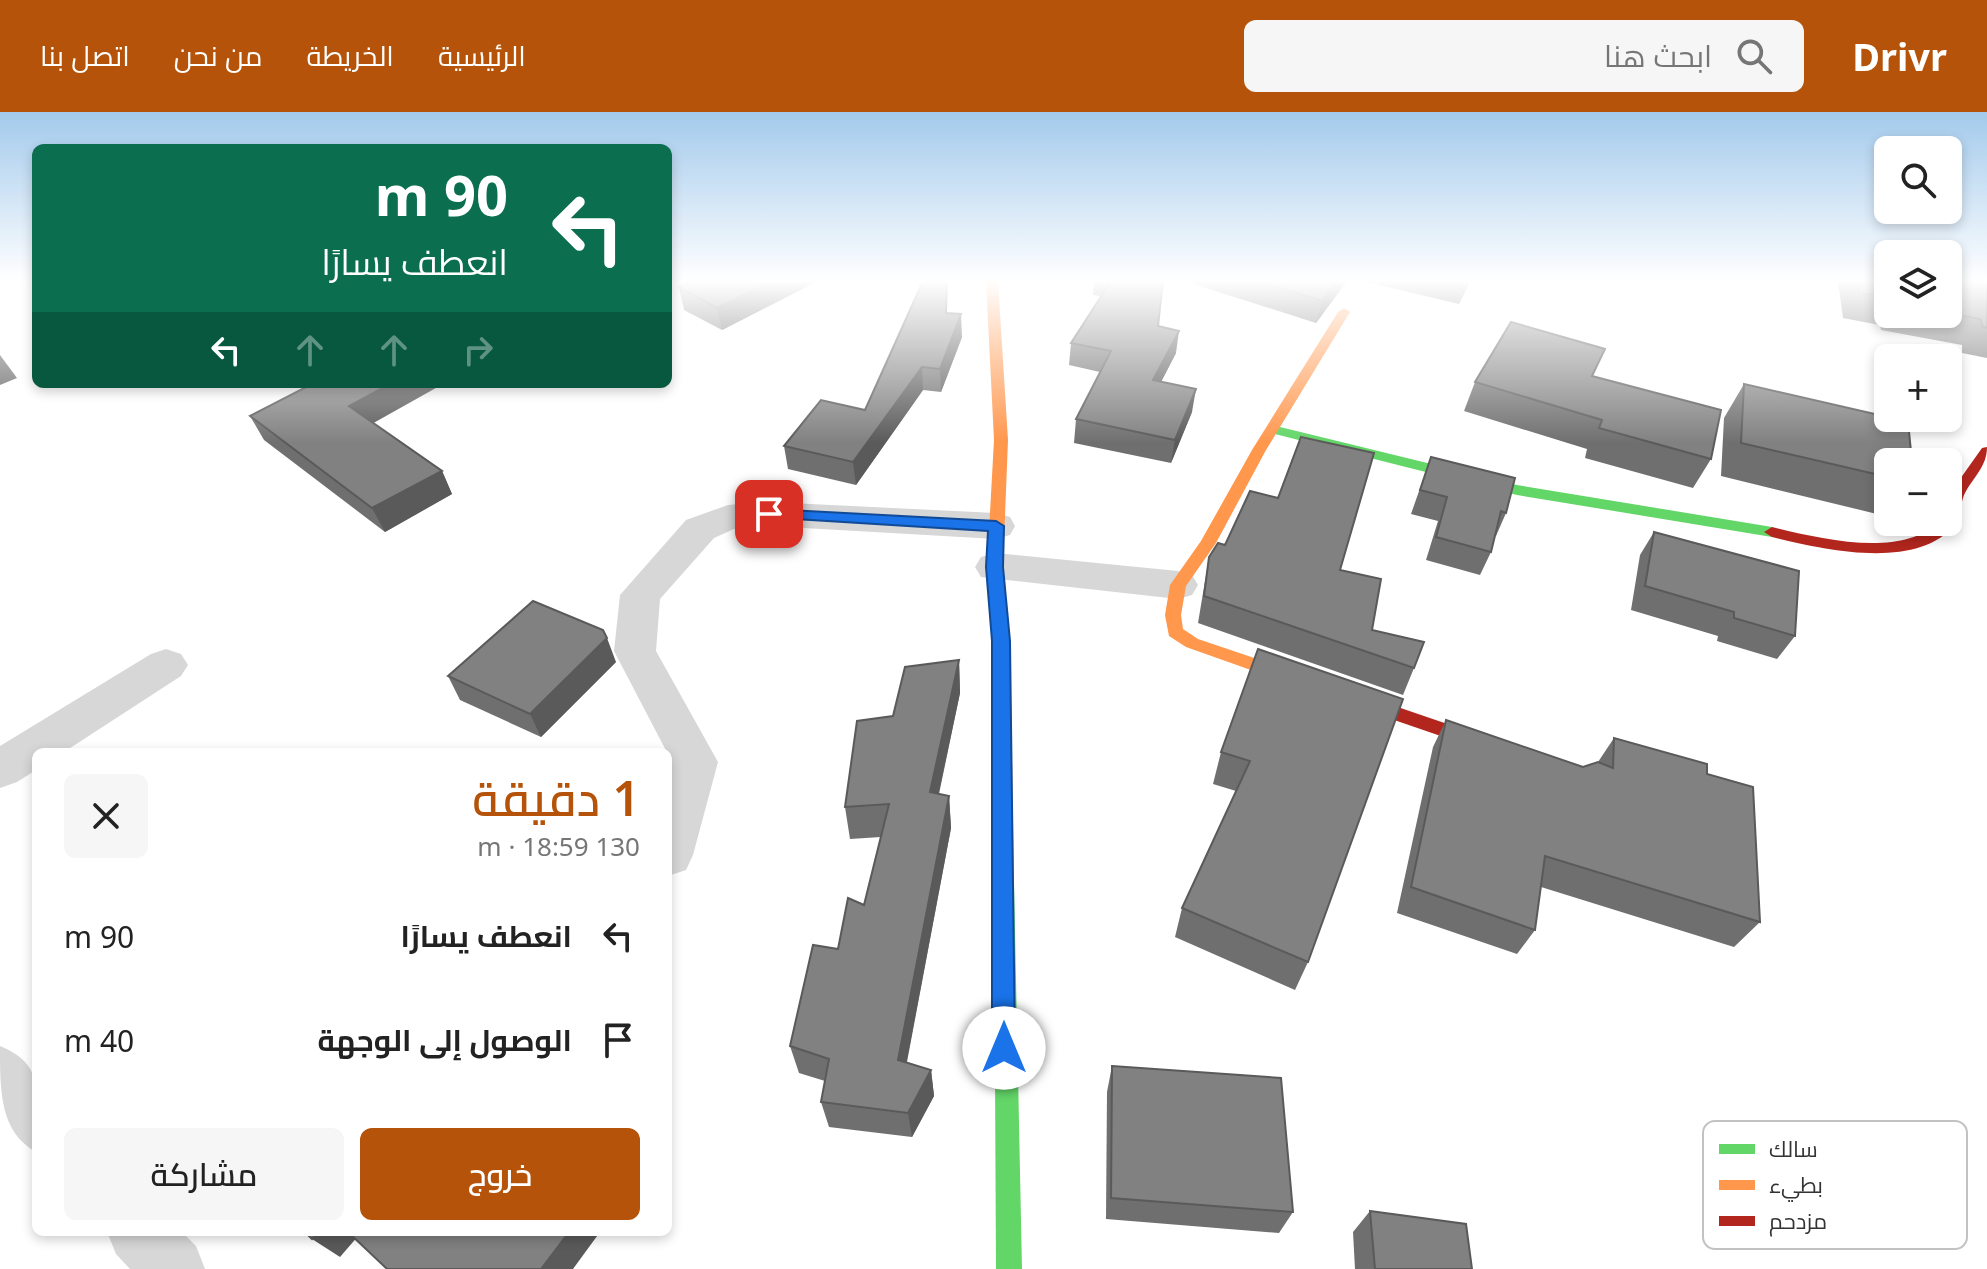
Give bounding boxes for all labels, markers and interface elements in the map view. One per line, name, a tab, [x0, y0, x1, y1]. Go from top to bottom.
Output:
search box	[1244, 20, 1804, 92]
text: Drivr	[1852, 30, 1947, 82]
icon: search	[1732, 34, 1776, 78]
text: ابحث هنا	[1604, 35, 1712, 76]
text: اتصل بنا	[40, 36, 130, 74]
text: من نحن	[174, 36, 262, 74]
text: الخريطة	[306, 36, 394, 74]
text: الرئيسية	[438, 36, 526, 74]
map controls	[1874, 136, 1962, 536]
button: search	[1874, 136, 1962, 224]
text: 90 m	[375, 156, 508, 232]
icon: left	[536, 176, 640, 280]
text: انعطف يسارًا	[321, 237, 508, 286]
button: layers	[1874, 240, 1962, 328]
icon: left	[204, 328, 248, 372]
icon: ahead	[288, 328, 332, 372]
icon: ahead	[372, 328, 416, 372]
icon: right	[456, 328, 500, 372]
button: +	[1874, 344, 1962, 432]
button: −	[1874, 448, 1962, 536]
pin	[735, 480, 803, 548]
icon: arrive	[747, 492, 791, 536]
text: 1 دقيقة	[472, 765, 640, 830]
button: close	[64, 774, 148, 858]
text: 130 m · 18:59	[477, 828, 640, 864]
icon: left	[596, 914, 640, 958]
text: انعطف يسارًا	[401, 915, 572, 956]
text: 90 m	[64, 916, 134, 957]
position arrow	[962, 1006, 1046, 1090]
icon: arrive	[596, 1018, 640, 1062]
text: الوصول إلى الوجهة	[317, 1019, 572, 1060]
text: 40 m	[64, 1020, 134, 1061]
legend	[1703, 1121, 1967, 1249]
button: مشاركة	[64, 1128, 344, 1220]
button: خروج	[360, 1128, 640, 1220]
text: سالك	[1769, 1133, 1818, 1163]
text: بطيء	[1769, 1169, 1823, 1202]
text: مزدحم	[1769, 1205, 1827, 1237]

